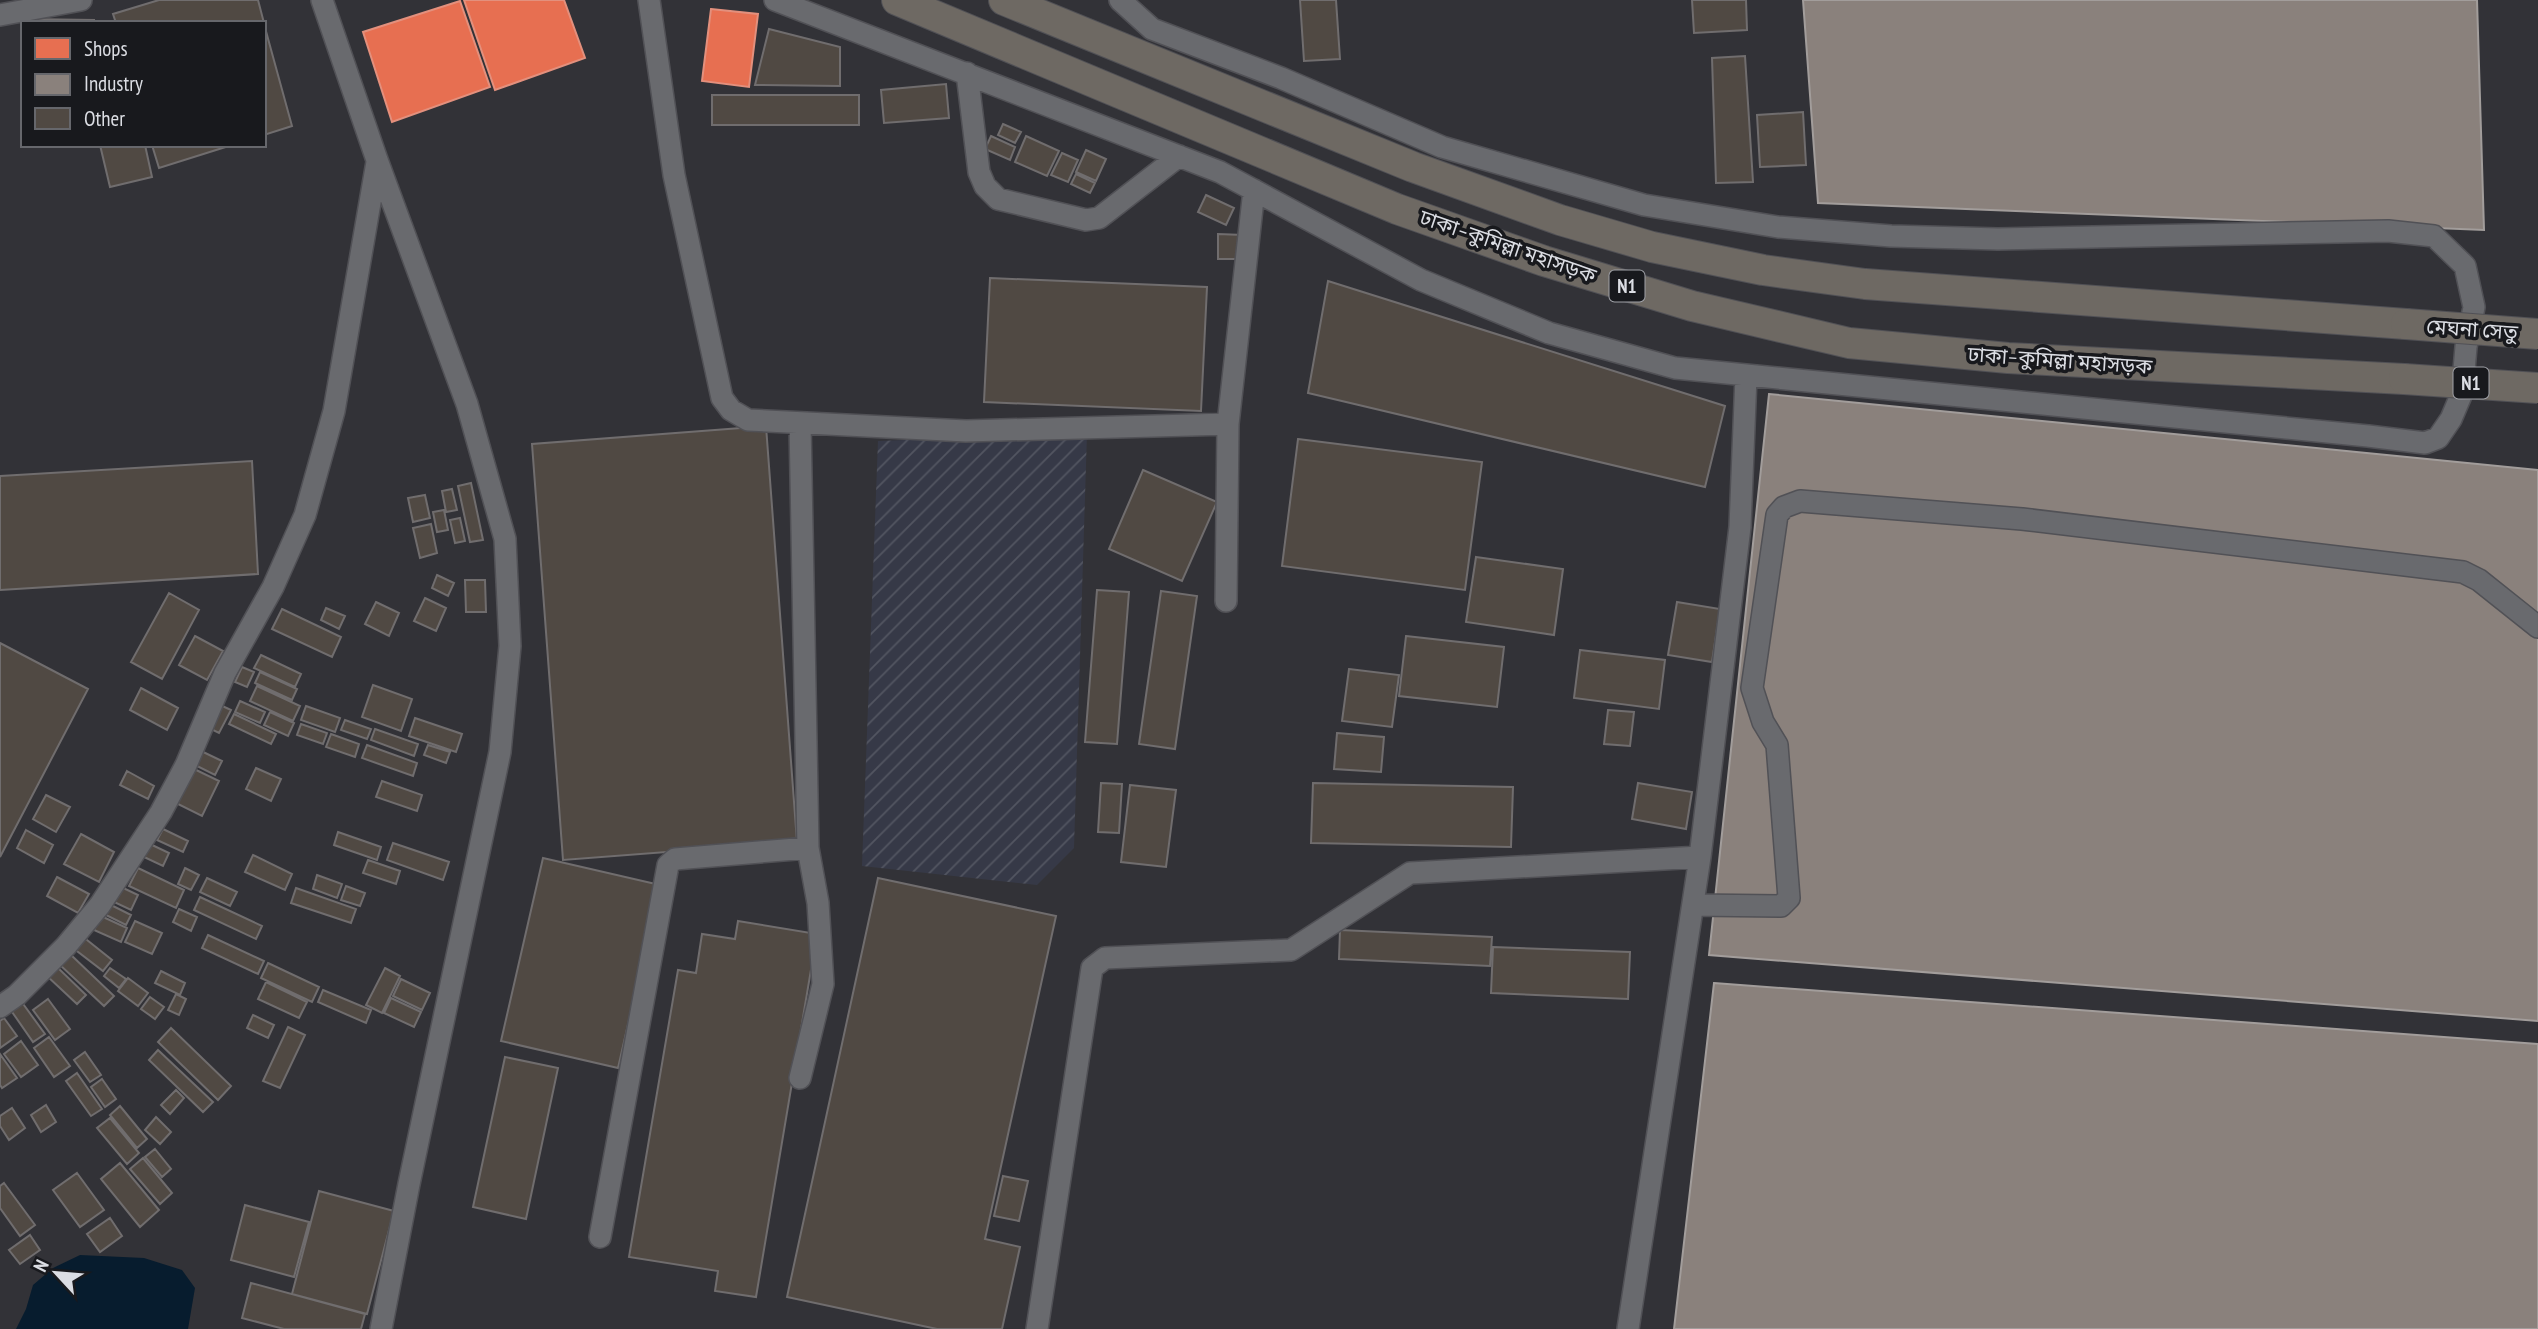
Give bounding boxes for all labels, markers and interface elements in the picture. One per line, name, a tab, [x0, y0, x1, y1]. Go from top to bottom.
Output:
legend	[21, 21, 266, 147]
text: Shops	[84, 35, 128, 62]
text: Industry	[84, 70, 143, 97]
text: Other	[84, 105, 125, 132]
street label: ঢাকা–কুমিল্লা মহাসড়ক	[1415, 203, 1601, 289]
road number: N1	[1610, 270, 1644, 302]
street label: মেঘনা সেতু	[2425, 312, 2520, 346]
street label: ঢাকা–কুমিল্লা মহাসড়ক	[1966, 340, 2154, 380]
road number: N1	[2454, 368, 2488, 398]
north arrow	[21, 1238, 91, 1308]
text: N	[28, 1256, 54, 1275]

